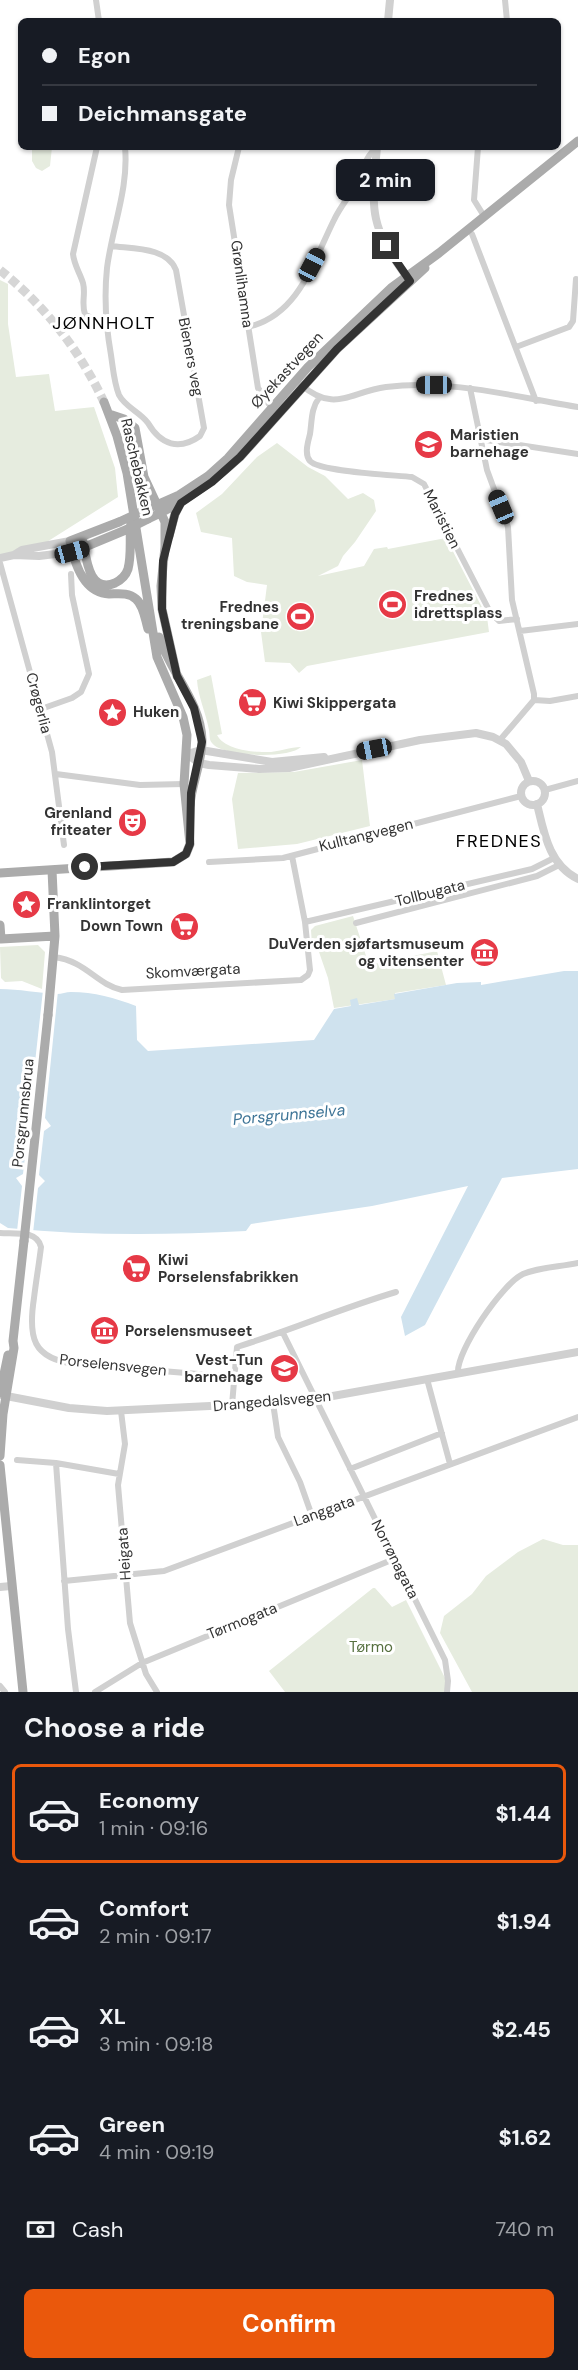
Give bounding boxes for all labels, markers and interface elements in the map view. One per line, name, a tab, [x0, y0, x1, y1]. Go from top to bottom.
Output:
text: Egon	[78, 41, 131, 70]
text: Deichmansgate	[78, 99, 247, 128]
callout: 2 min	[336, 159, 436, 201]
text: 2 min	[359, 167, 412, 193]
route end	[372, 232, 399, 259]
street label: Grønlihamna	[226, 239, 258, 329]
car	[296, 245, 328, 285]
district label: JØNNHOLT	[52, 311, 156, 335]
street label: Bieners veg	[174, 316, 208, 398]
street label: Øyekastvegen	[246, 327, 328, 413]
car	[416, 376, 452, 394]
street label: Raschebakken	[116, 416, 158, 518]
place label: Maristien barnehage	[450, 425, 529, 462]
school or university icon: Maristien barnehage	[413, 428, 445, 460]
street label: Maristien	[419, 486, 465, 552]
car	[486, 487, 516, 527]
car	[52, 539, 92, 565]
place label: Frednes idrettsplass	[414, 586, 502, 623]
sports icon: Frednes idrettsplass	[377, 589, 409, 621]
place label: Frednes treningsbane	[181, 597, 279, 634]
sports icon: Frednes treningsbane	[284, 600, 316, 632]
street label: Crøgerlia	[21, 670, 57, 736]
supermarket icon: Kiwi Skippergata	[236, 687, 268, 719]
place label: Kiwi Skippergata	[273, 693, 396, 713]
place icon: Huken	[96, 696, 128, 728]
place label: Huken	[133, 702, 179, 722]
car	[355, 737, 393, 761]
place label: Grenland friteater	[44, 803, 112, 840]
theatre icon: Grenland friteater	[117, 806, 149, 838]
street label: Kulltangvegen	[317, 814, 415, 856]
district label: FREDNES	[456, 829, 542, 853]
route start	[71, 853, 98, 880]
street label: Tollbugata	[393, 875, 467, 911]
place icon: Franklintorget	[10, 888, 42, 920]
place label: Franklintorget	[47, 894, 151, 914]
supermarket icon: Down Town	[168, 910, 200, 942]
place label: Down Town	[80, 916, 163, 936]
place label: DuVerden sjøfartsmuseum og vitensenter	[268, 934, 464, 971]
museum icon: DuVerden sjøfartsmuseum og vitensenter	[469, 937, 501, 969]
street label: Skomværgata	[145, 959, 241, 983]
street label: Porsgrunnsbrua	[7, 1058, 39, 1168]
water label: Porsgrunnselva	[232, 1099, 346, 1130]
place label: Kiwi Porselensfabrikken	[158, 1250, 299, 1287]
supermarket icon: Kiwi Porselensfabrikken	[121, 1253, 153, 1285]
museum icon: Porselensmuseet	[88, 1315, 120, 1347]
place label: Porselensmuseet	[125, 1321, 252, 1341]
street label: Porselensvegen	[58, 1349, 168, 1381]
place label: Vest-Tun barnehage	[184, 1350, 263, 1387]
school or university icon: Vest-Tun barnehage	[268, 1353, 300, 1385]
street label: Drangedalsvegen	[212, 1386, 332, 1416]
street label: Langgata	[291, 1491, 357, 1531]
street label: Norrønagata	[367, 1516, 423, 1602]
street label: Heigata	[112, 1527, 136, 1581]
street label: Tørmogata	[204, 1598, 280, 1644]
park label: Tørmo	[349, 1637, 393, 1657]
text: Choose a ride	[24, 1710, 205, 1745]
text: Economy	[99, 1786, 199, 1815]
icon: car	[27, 1787, 81, 1841]
text: $1.44	[496, 1799, 551, 1828]
text: 1 min · 09:16	[99, 1815, 208, 1841]
text: Comfort	[99, 1894, 189, 1923]
icon: car	[27, 1895, 81, 1949]
text: $1.94	[497, 1907, 551, 1936]
text: 2 min · 09:17	[99, 1923, 212, 1949]
text: XL	[99, 2002, 126, 2031]
icon: car	[27, 2003, 81, 2057]
text: $2.45	[491, 2015, 551, 2044]
text: 3 min · 09:18	[99, 2031, 214, 2057]
text: Green	[99, 2110, 165, 2139]
icon: car	[27, 2111, 81, 2165]
text: $1.62	[498, 2123, 551, 2152]
text: 4 min · 09:19	[99, 2139, 214, 2165]
icon: cash	[24, 2213, 57, 2246]
text: Cash	[72, 2215, 123, 2244]
text: 740 m	[496, 2216, 554, 2242]
button: Confirm	[24, 2289, 554, 2358]

